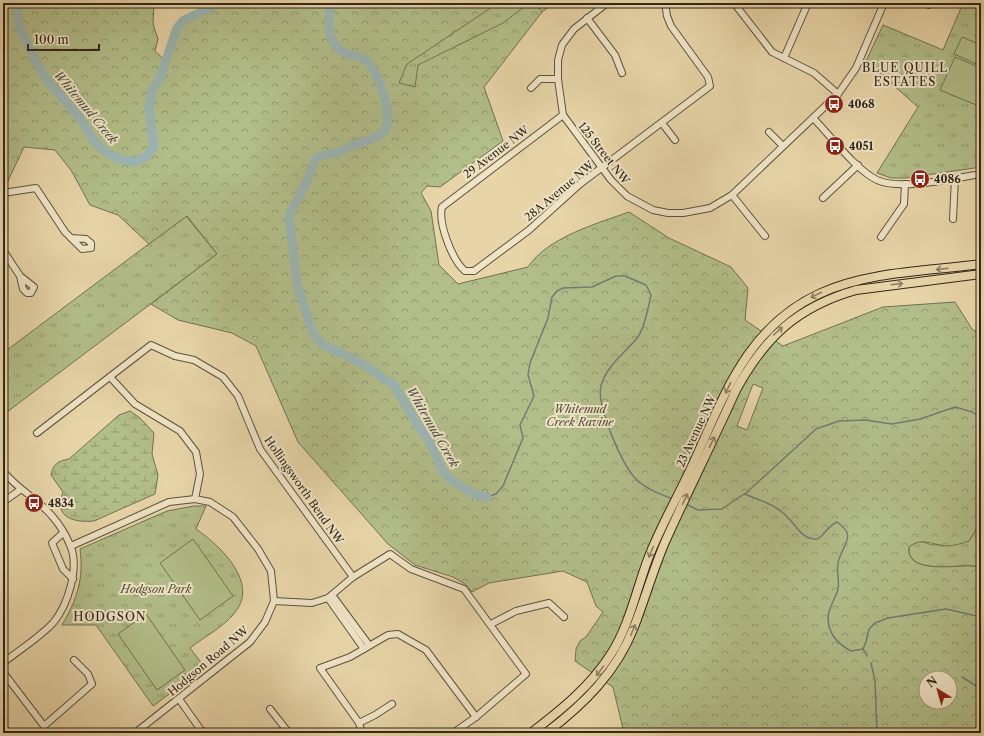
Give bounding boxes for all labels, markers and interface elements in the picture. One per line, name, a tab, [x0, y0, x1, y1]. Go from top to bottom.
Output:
scale bar	[28, 26, 99, 52]
text: 100 m	[34, 32, 69, 47]
district label: BLUE QUILL ESTATES	[862, 60, 948, 89]
water label: Whitemud Creek	[51, 67, 122, 147]
bus stop icon: 4068	[823, 93, 845, 115]
place label: 4068	[848, 97, 875, 111]
street label: 125 Street NW	[575, 119, 633, 188]
street label: 29 Avenue NW	[460, 122, 532, 181]
bus stop icon: 4051	[824, 135, 846, 157]
place label: 4051	[849, 139, 874, 153]
street label: 28A Avenue NW	[521, 157, 597, 224]
bus stop icon: 4086	[909, 168, 931, 190]
place label: 4086	[934, 172, 961, 186]
one-way arrow	[936, 265, 949, 273]
one-way arrow	[890, 280, 903, 288]
one-way arrow	[810, 292, 822, 300]
one-way arrow	[773, 326, 783, 336]
one-way arrow	[724, 381, 731, 393]
water label: Whitemud Creek	[404, 384, 463, 471]
street label: 23 Avenue NW	[673, 392, 719, 469]
park label: Whitemud Creek Ravine	[546, 402, 614, 429]
street label: Hollingsworth Bend NW	[261, 433, 347, 547]
one-way arrow	[709, 436, 716, 448]
bus stop icon: 4834	[23, 492, 45, 514]
one-way arrow	[682, 494, 689, 506]
place label: 4834	[48, 496, 75, 510]
one-way arrow	[647, 546, 654, 558]
park label: Hodgson Park	[120, 582, 192, 596]
district label: HODGSON	[73, 609, 147, 624]
street label: Hodgson Road NW	[165, 623, 252, 699]
one-way arrow	[630, 624, 637, 636]
one-way arrow	[596, 665, 604, 676]
north arrow	[918, 670, 958, 710]
text: N	[924, 673, 940, 690]

